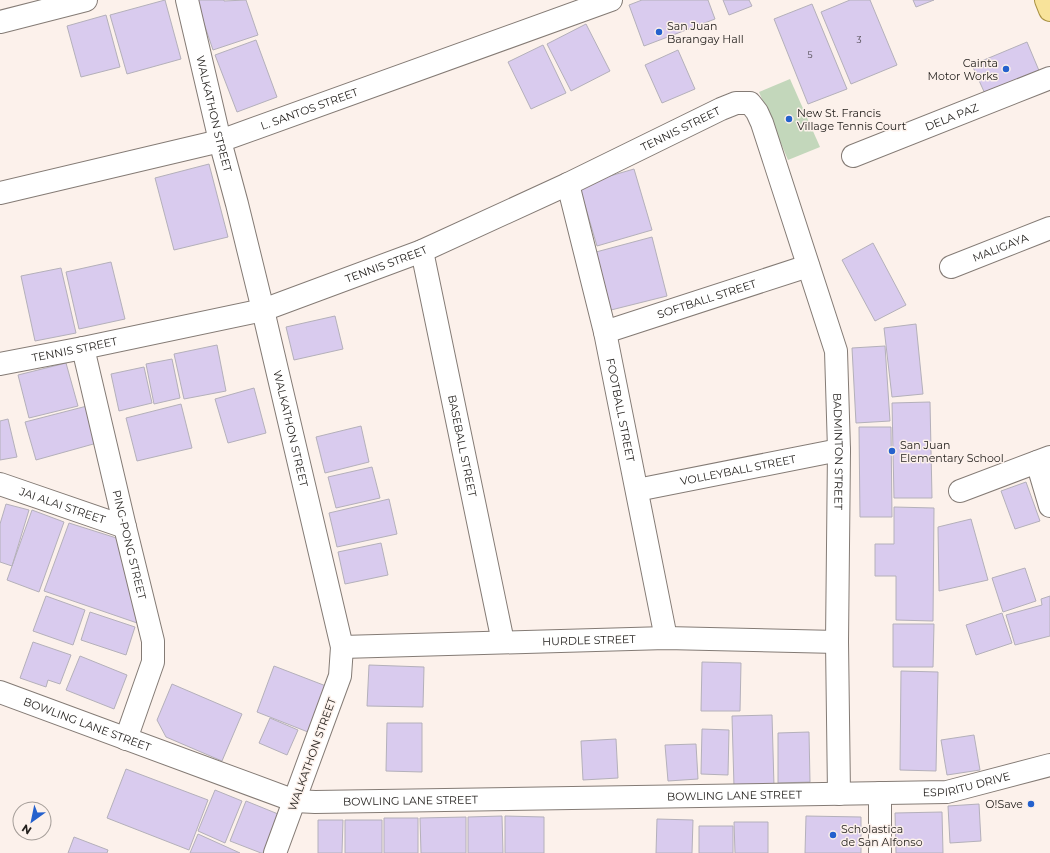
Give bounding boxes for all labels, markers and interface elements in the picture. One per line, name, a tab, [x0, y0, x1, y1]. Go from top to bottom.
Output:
place label: San Juan Barangay Hall	[667, 19, 744, 46]
marker: San Juan Barangay Hall	[654, 27, 664, 37]
house number: 3	[856, 34, 862, 45]
house number: 5	[807, 49, 813, 60]
street label: WALKATHON STREET	[193, 54, 235, 174]
place label: Cainta Motor Works	[928, 56, 999, 83]
marker: Cainta Motor Works	[1001, 64, 1011, 74]
street label: L. SANTOS STREET	[259, 85, 361, 133]
street label: DELA PAZ	[923, 100, 980, 134]
street label: TENNIS STREET	[639, 103, 723, 154]
place label: New St. Francis Village Tennis Court	[797, 106, 907, 133]
marker: New St. Francis Village Tennis Court	[784, 114, 794, 124]
street label: MALIGAYA	[971, 230, 1030, 265]
street label: TENNIS STREET	[343, 242, 430, 286]
street label: SOFTBALL STREET	[655, 276, 759, 322]
street label: TENNIS STREET	[31, 334, 119, 365]
street label: FOOTBALL STREET	[603, 357, 638, 464]
street label: WALKATHON STREET	[270, 369, 311, 489]
street label: BASEBALL STREET	[445, 393, 480, 499]
street label: BADMINTON STREET	[830, 393, 846, 511]
place label: San Juan Elementary School	[900, 438, 1004, 465]
marker: San Juan Elementary School	[887, 446, 897, 456]
street label: VOLLEYBALL STREET	[679, 452, 798, 488]
street label: JAI ALAI STREET	[17, 484, 108, 527]
street label: PING-PONG STREET	[110, 488, 150, 601]
street label: HURDLE STREET	[542, 632, 636, 648]
street label: BOWLING LANE STREET	[21, 694, 154, 754]
street label: WALKATHON STREET	[285, 695, 339, 813]
street label: ESPIRITU DRIVE	[923, 769, 1012, 799]
street label: BOWLING LANE STREET	[667, 787, 803, 803]
street label: BOWLING LANE STREET	[343, 792, 479, 809]
place label: O!Save	[985, 797, 1023, 811]
marker: O!Save	[1026, 799, 1036, 809]
north arrow	[12, 801, 52, 841]
text: N	[19, 821, 34, 838]
place label: Scholastica de San Alfonso	[841, 822, 923, 849]
marker: Scholastica de San Alfonso	[828, 830, 838, 840]

